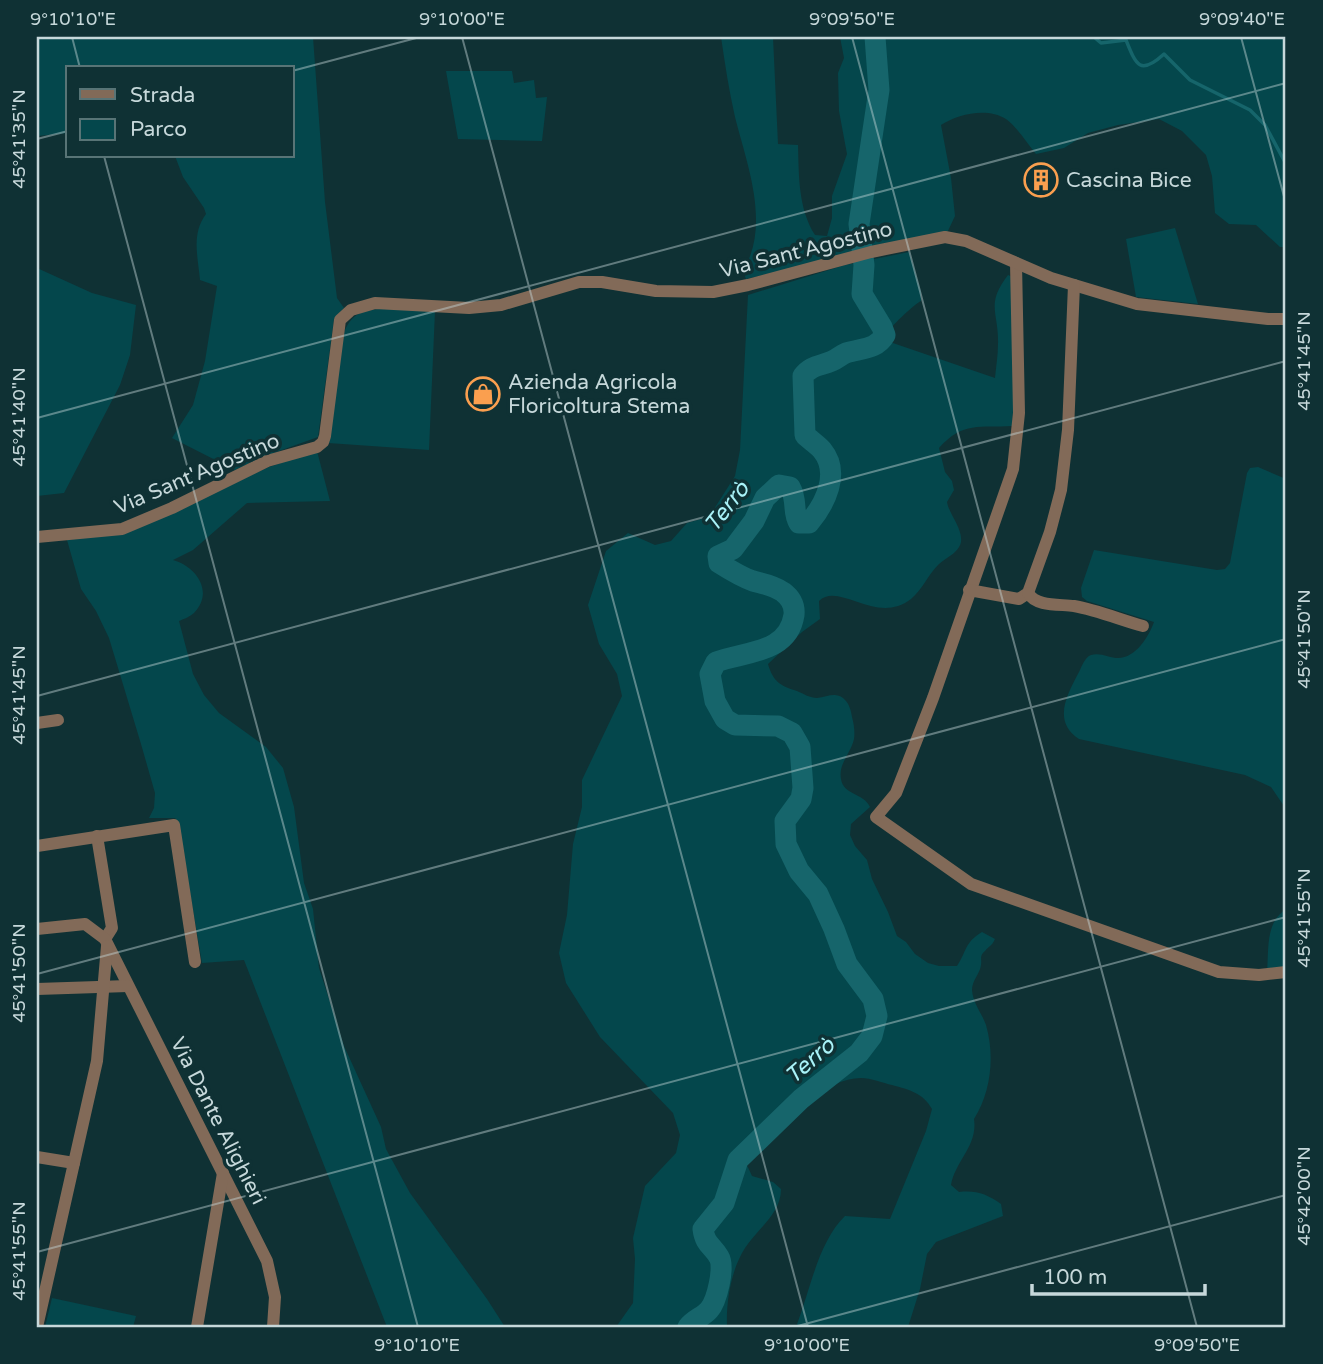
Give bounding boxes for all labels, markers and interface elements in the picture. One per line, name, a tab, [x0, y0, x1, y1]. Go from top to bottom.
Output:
text: 9°10'10"E	[30, 8, 116, 30]
text: 9°10'00"E	[419, 8, 505, 30]
text: 9°09'50"E	[809, 8, 895, 30]
text: 9°09'40"E	[1199, 8, 1285, 30]
legend	[66, 66, 294, 158]
text: Strada	[130, 83, 195, 108]
text: 45°41'35"N	[8, 89, 30, 189]
text: Parco	[130, 117, 187, 142]
building icon: Cascina Bice	[1022, 161, 1060, 199]
place label: Cascina Bice	[1066, 168, 1192, 193]
street label: Via Sant'Agostino	[717, 216, 895, 284]
text: 45°41'45"N	[1293, 311, 1315, 411]
text: 45°41'40"N	[8, 367, 30, 467]
place label: Azienda Agricola Floricoltura Stema	[508, 370, 690, 419]
shop icon: Azienda Agricola Floricoltura Stema	[464, 375, 502, 413]
street label: Via Sant'Agostino	[111, 428, 283, 520]
water label: Terrò	[698, 475, 756, 538]
text: 45°41'50"N	[1293, 589, 1315, 689]
text: 45°41'45"N	[8, 645, 30, 745]
text: 45°41'55"N	[1293, 868, 1315, 968]
text: 45°41'50"N	[8, 923, 30, 1023]
water label: Terrò	[779, 1031, 841, 1090]
street label: Via Dante Alighieri	[165, 1033, 271, 1209]
text: 45°42'00"N	[1293, 1146, 1315, 1246]
text: 45°41'55"N	[8, 1201, 30, 1301]
scale bar	[1032, 1252, 1206, 1296]
text: 100 m	[1043, 1265, 1107, 1290]
text: 9°10'10"E	[374, 1334, 460, 1356]
text: 9°10'00"E	[764, 1334, 850, 1356]
text: 9°09'50"E	[1154, 1334, 1240, 1356]

